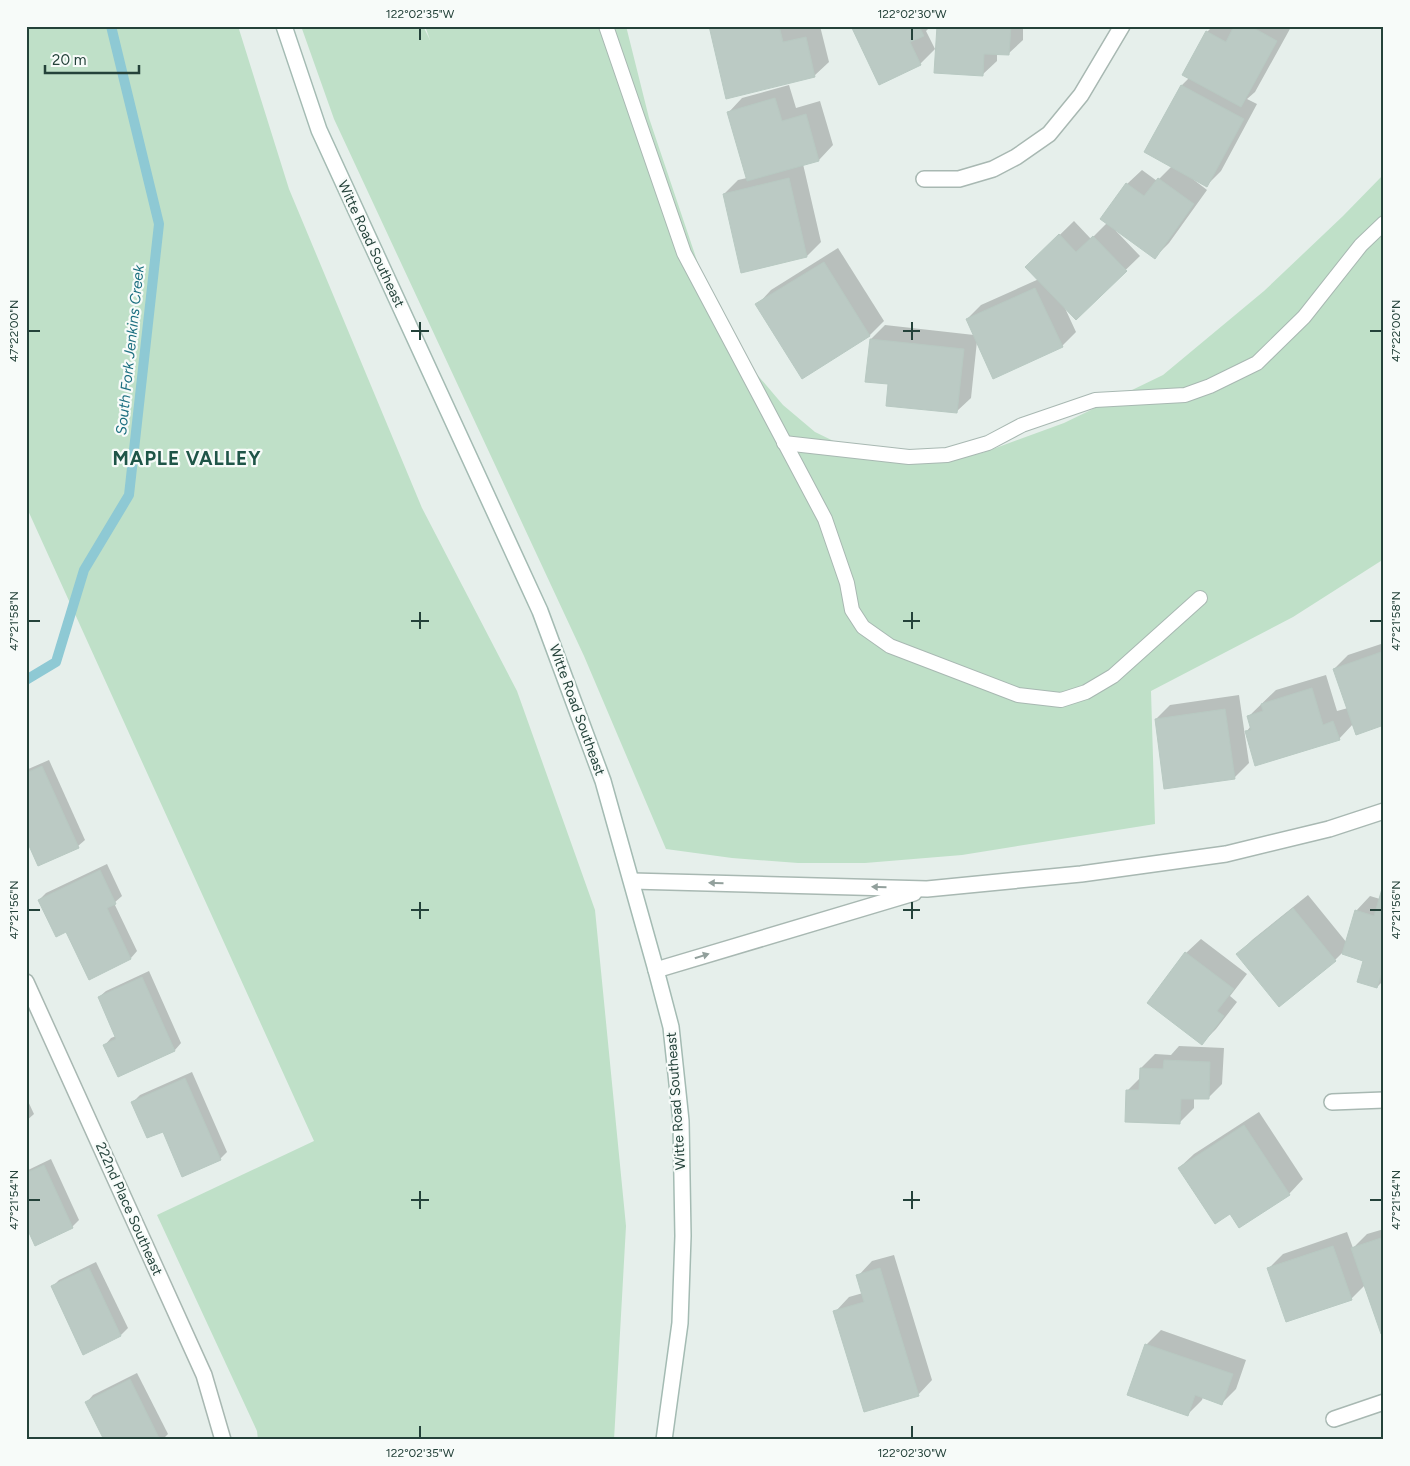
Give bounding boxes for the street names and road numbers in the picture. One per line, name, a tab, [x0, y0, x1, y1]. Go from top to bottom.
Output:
street label: Witte Road Southeast	[334, 178, 408, 310]
street label: Witte Road Southeast	[545, 642, 609, 778]
street label: Witte Road Southeast	[663, 1031, 689, 1171]
street label: 222nd Place Southeast	[92, 1140, 166, 1278]

